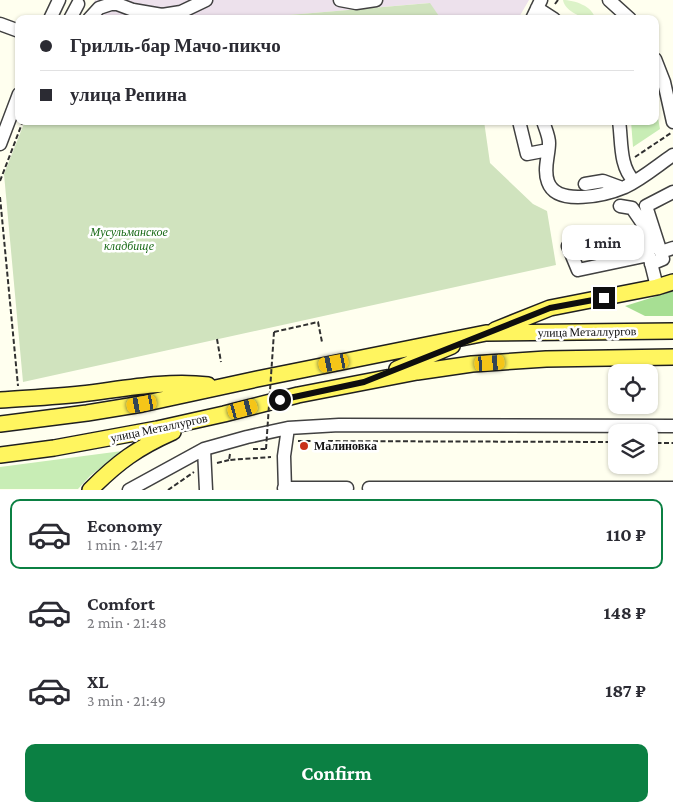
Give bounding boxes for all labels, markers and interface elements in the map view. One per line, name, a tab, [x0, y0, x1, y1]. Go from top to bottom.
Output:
text: Грилль-бар Мачо-пикчо	[70, 35, 281, 56]
text: улица Репина	[70, 84, 187, 105]
park label: Мусульманское кладбище	[89, 225, 169, 253]
callout: 1 min	[563, 226, 645, 260]
text: 1 min	[585, 234, 621, 251]
route end	[593, 287, 615, 309]
street label: улица Металлургов	[537, 324, 637, 340]
car	[317, 353, 350, 373]
car	[474, 354, 505, 372]
map controls	[608, 364, 658, 474]
button: locate	[608, 364, 658, 414]
route start	[269, 389, 291, 411]
car	[125, 394, 158, 414]
car	[226, 398, 259, 420]
street label: улица Металлургов	[109, 411, 209, 445]
button: layers	[608, 424, 658, 474]
place label: Малиновка	[314, 439, 377, 453]
marker: Малиновка	[298, 440, 310, 452]
icon: car	[27, 512, 72, 557]
text: Economy	[87, 515, 162, 536]
text: 110 ₽	[606, 524, 646, 545]
text: 1 min · 21:47	[87, 536, 163, 553]
icon: car	[27, 590, 72, 635]
text: Comfort	[87, 593, 155, 614]
text: 148 ₽	[603, 602, 646, 623]
text: 2 min · 21:48	[87, 614, 166, 631]
icon: car	[27, 668, 72, 713]
text: XL	[87, 671, 109, 692]
text: 187 ₽	[605, 680, 646, 701]
text: 3 min · 21:49	[87, 692, 166, 709]
button: Confirm	[25, 744, 648, 802]

